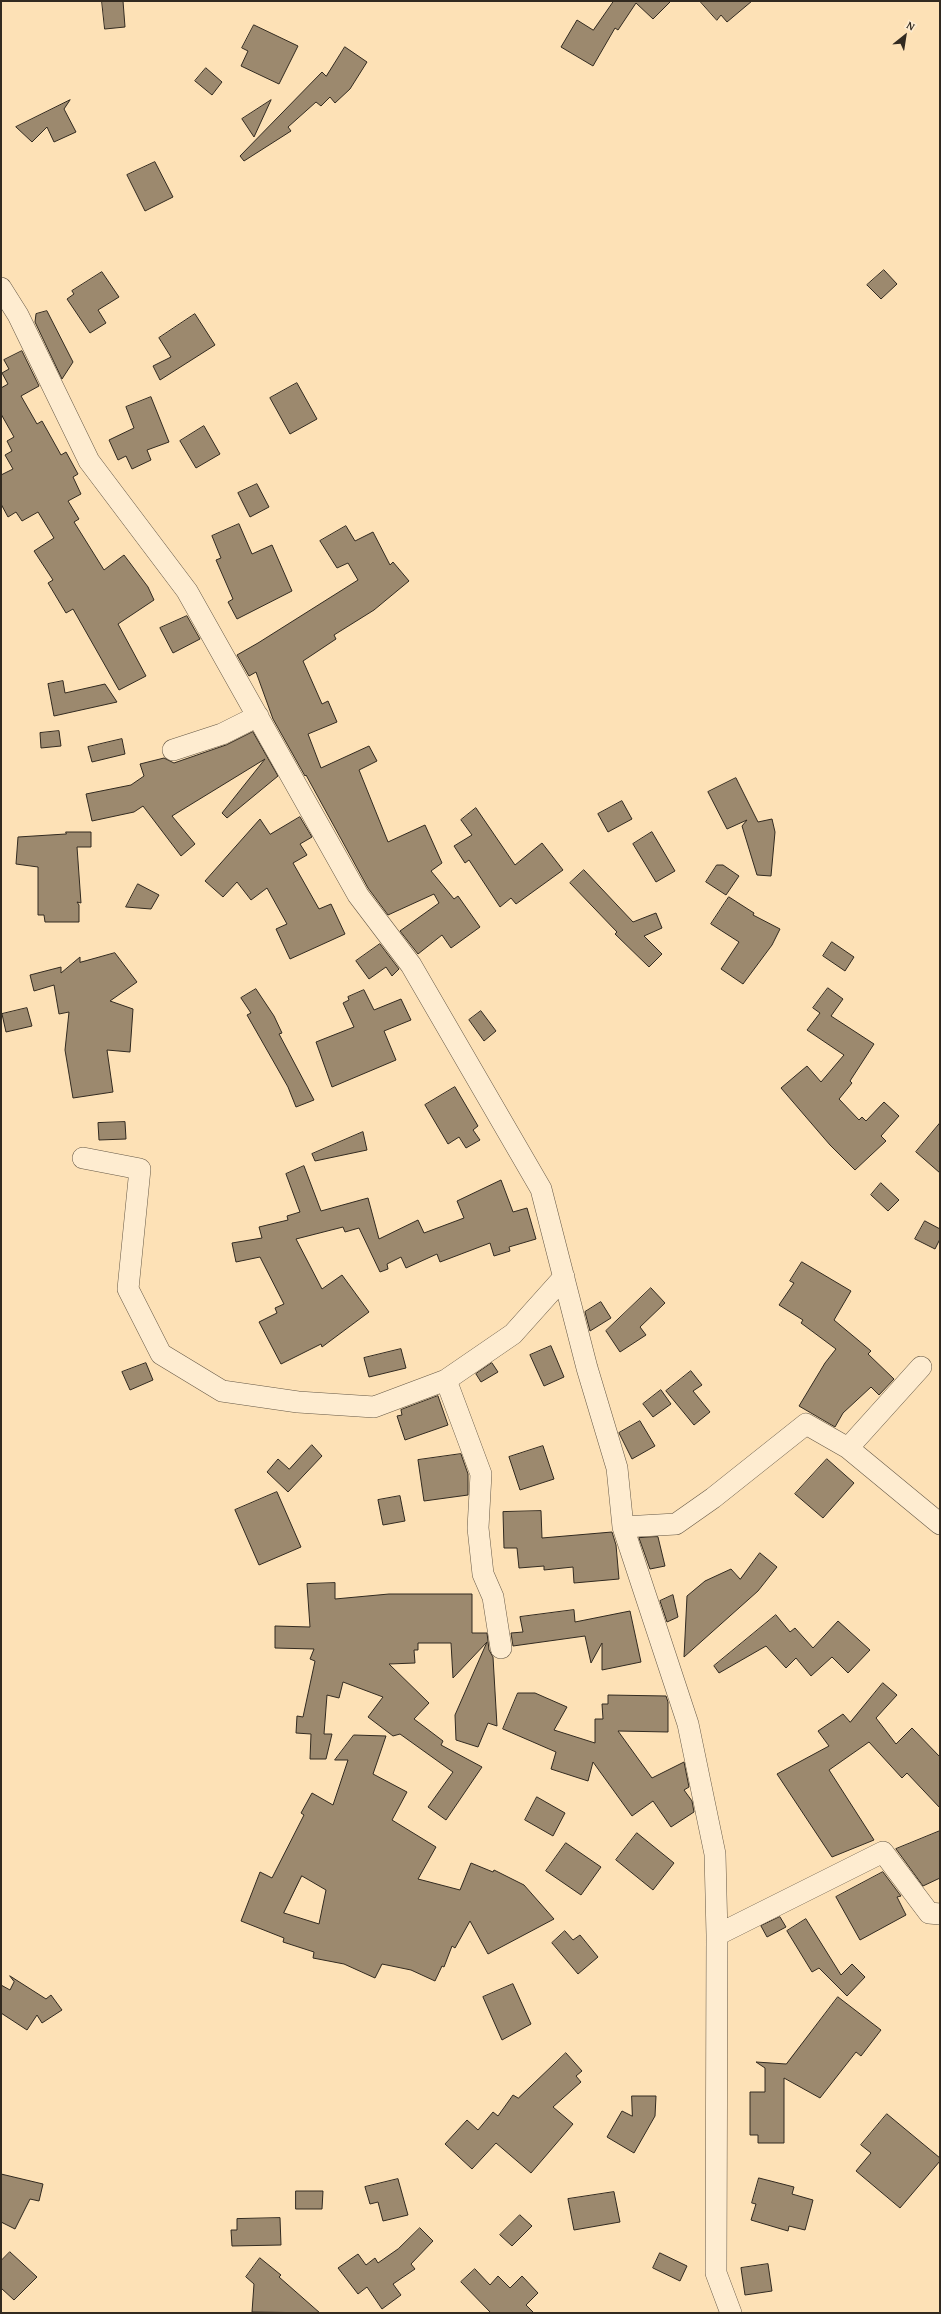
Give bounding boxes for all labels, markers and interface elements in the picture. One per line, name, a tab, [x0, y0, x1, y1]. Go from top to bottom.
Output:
north arrow	[885, 16, 925, 56]
text: N	[904, 17, 918, 34]

